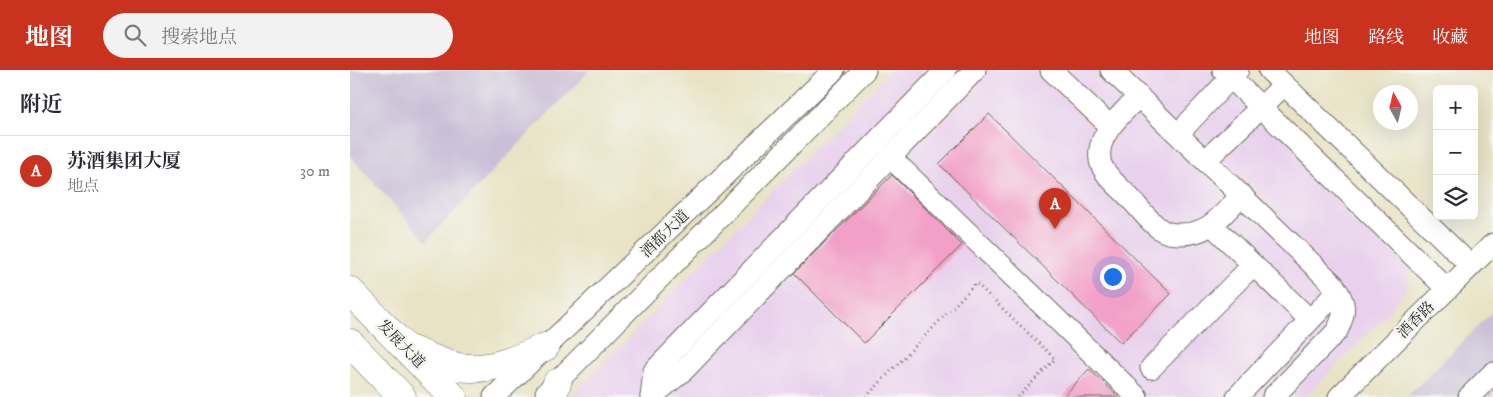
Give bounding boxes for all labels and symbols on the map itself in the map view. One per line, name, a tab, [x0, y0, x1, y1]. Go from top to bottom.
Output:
north arrow	[1373, 85, 1418, 130]
pin: A	[1039, 188, 1071, 229]
street label: 酒都大道	[637, 206, 693, 262]
your location	[1100, 264, 1126, 290]
street label: 酒香路	[1393, 297, 1439, 343]
street label: 发展大道	[373, 316, 429, 372]

